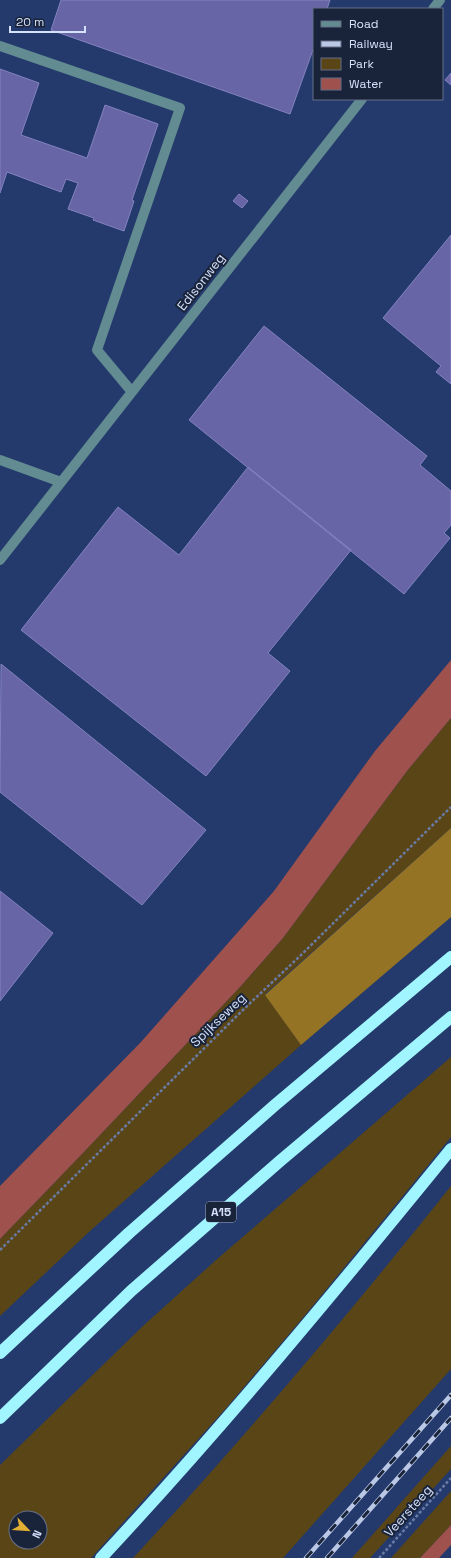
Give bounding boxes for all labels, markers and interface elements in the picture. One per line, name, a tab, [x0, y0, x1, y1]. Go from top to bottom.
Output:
scale bar	[10, 8, 85, 34]
legend	[313, 8, 443, 100]
text: 20 m	[16, 14, 44, 30]
text: Road	[349, 16, 378, 32]
text: Railway	[349, 36, 393, 52]
text: Park	[349, 56, 374, 72]
text: Water	[349, 76, 383, 92]
street label: Edisonweg	[173, 250, 229, 314]
street label: Spijkseweg	[187, 989, 249, 1051]
road number: A15	[206, 1202, 236, 1222]
street label: Veersteeg	[380, 1482, 436, 1540]
north arrow	[8, 1510, 48, 1550]
text: N	[29, 1528, 45, 1541]

